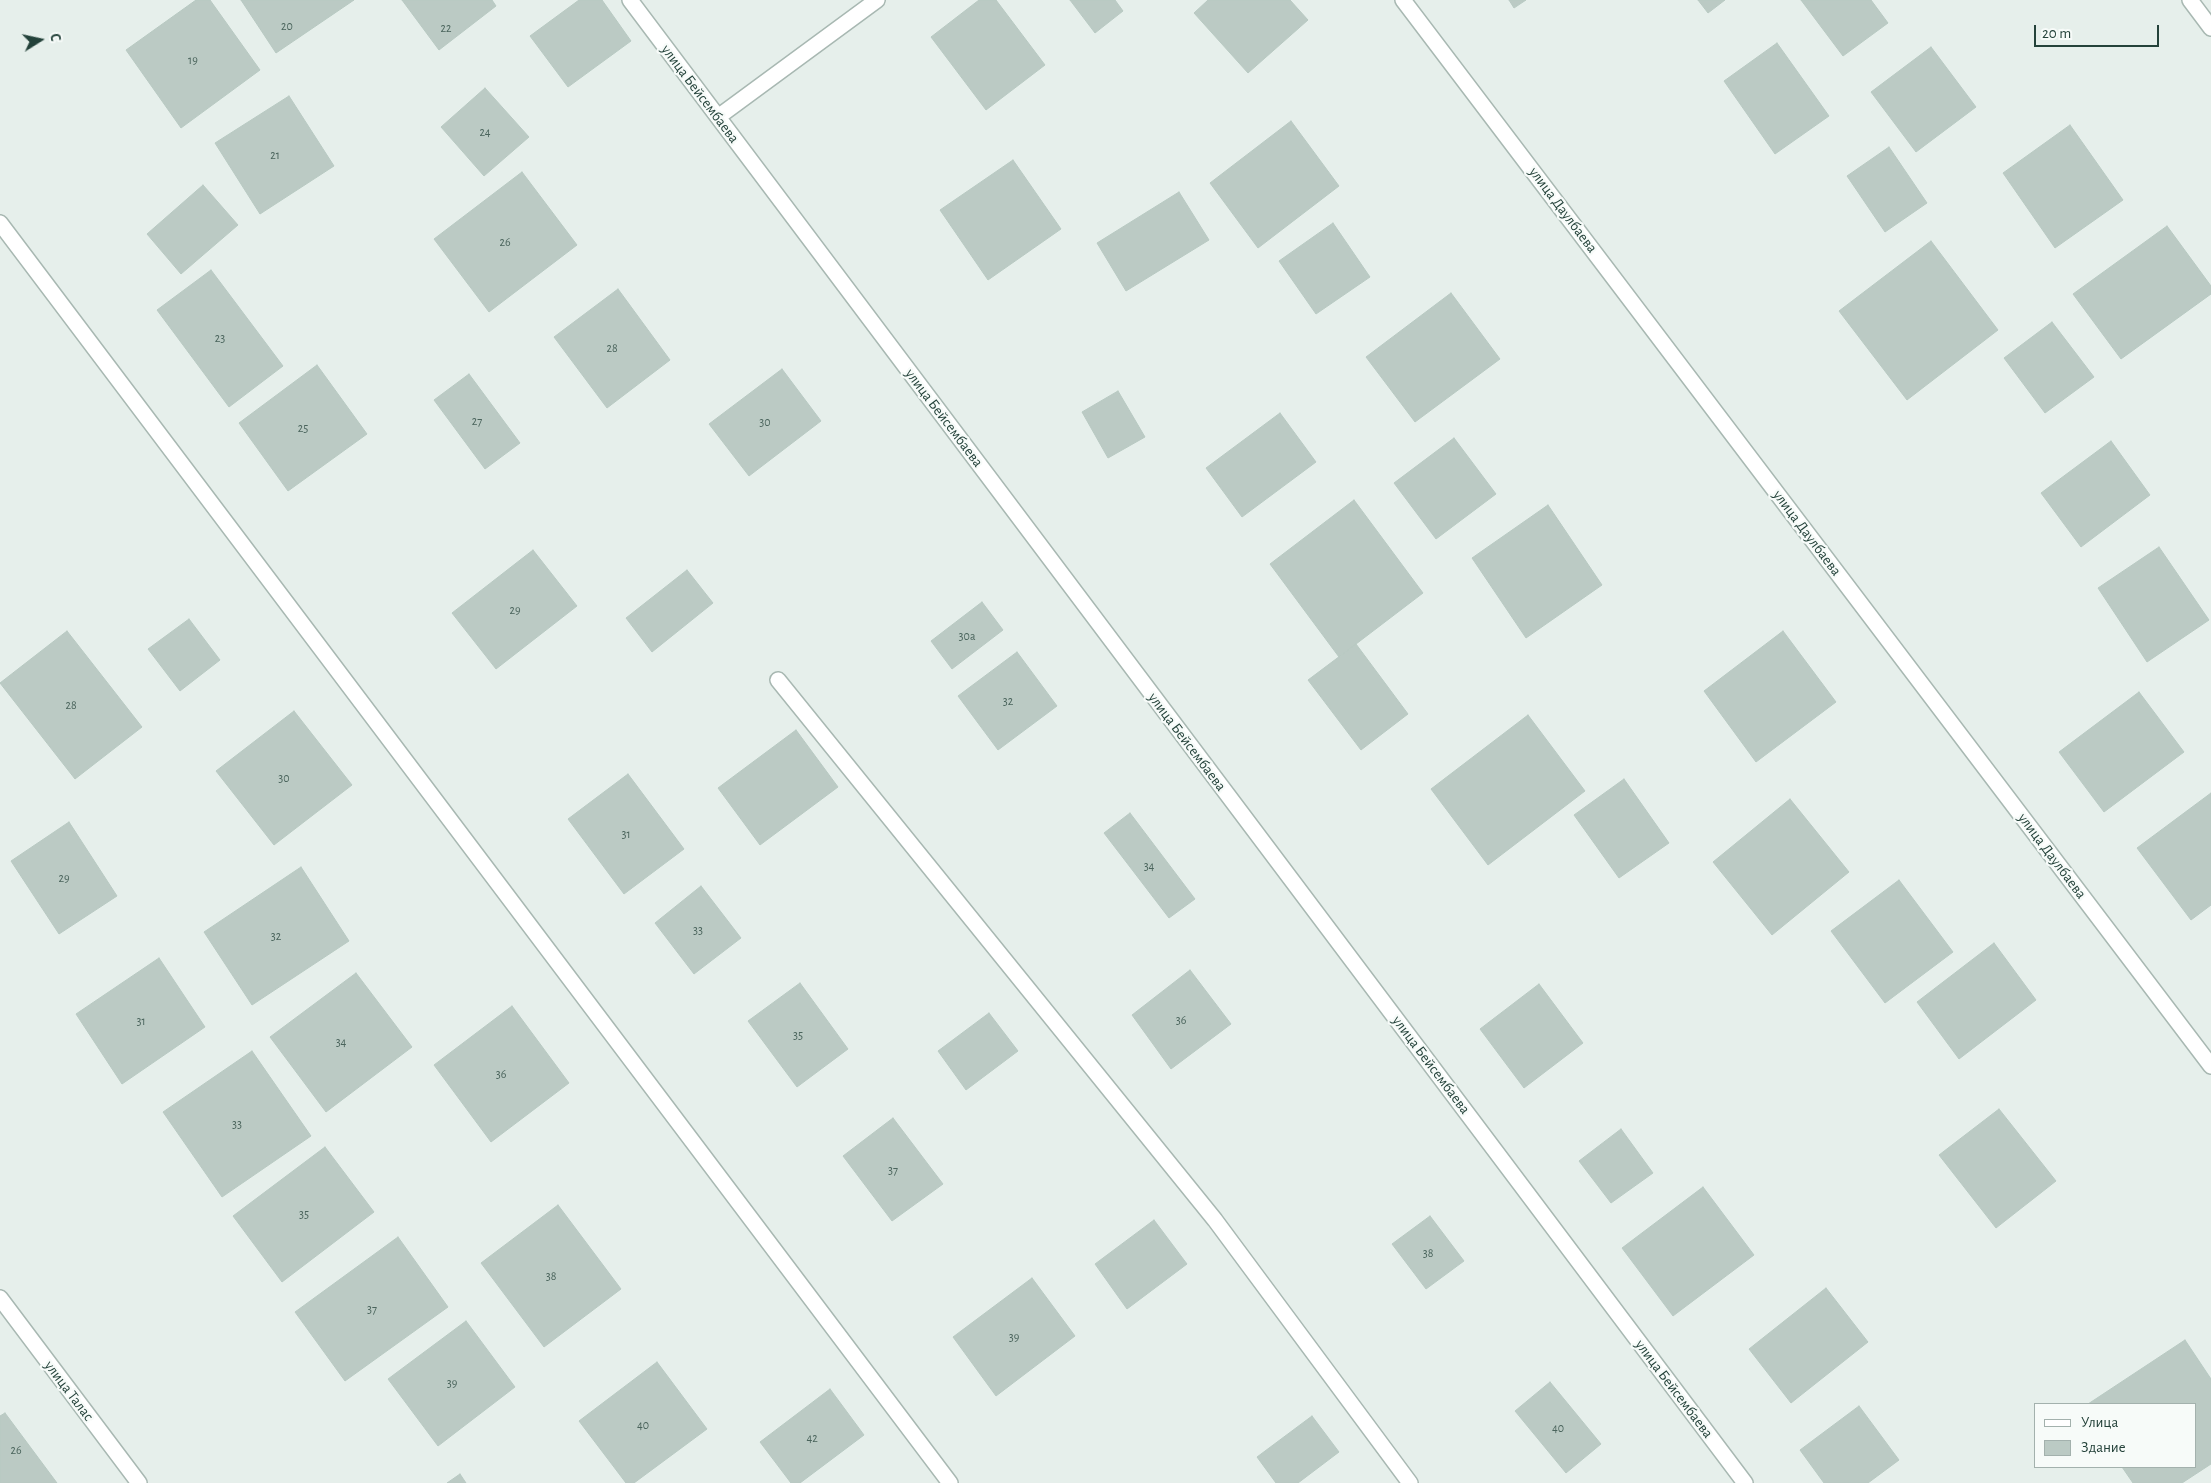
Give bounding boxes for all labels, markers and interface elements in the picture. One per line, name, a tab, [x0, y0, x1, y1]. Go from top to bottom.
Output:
north arrow	[15, 15, 65, 65]
scale bar	[2036, 15, 2161, 47]
house number: 20	[281, 19, 293, 33]
house number: 22	[441, 21, 451, 35]
text: 20 m	[2042, 26, 2071, 41]
text: С	[47, 32, 62, 42]
street label: улица Бейсембаева	[657, 41, 743, 147]
house number: 19	[188, 53, 198, 67]
house number: 24	[479, 125, 491, 139]
house number: 21	[270, 148, 280, 162]
street label: улица Даулбаева	[1525, 164, 1601, 256]
house number: 26	[499, 235, 511, 249]
house number: 23	[215, 331, 225, 345]
house number: 28	[606, 341, 618, 355]
street label: улица Бейсембаева	[901, 365, 987, 471]
house number: 27	[472, 414, 482, 428]
house number: 30	[759, 415, 771, 429]
house number: 25	[298, 421, 308, 435]
street label: улица Даулбаева	[1769, 487, 1845, 579]
house number: 29	[509, 603, 521, 617]
house number: 30а	[959, 629, 975, 643]
street label: улица Бейсембаева	[1144, 689, 1230, 795]
house number: 32	[1003, 694, 1013, 708]
house number: 28	[65, 698, 77, 712]
house number: 30	[278, 771, 290, 785]
street label: улица Даулбаева	[2014, 810, 2090, 902]
house number: 31	[621, 827, 631, 841]
house number: 34	[1144, 859, 1154, 873]
house number: 29	[58, 871, 70, 885]
house number: 33	[693, 923, 703, 937]
house number: 32	[271, 929, 281, 943]
street label: улица Бейсембаева	[1388, 1012, 1474, 1118]
house number: 36	[1176, 1013, 1186, 1027]
house number: 31	[136, 1014, 146, 1028]
house number: 35	[793, 1028, 803, 1042]
house number: 34	[336, 1035, 346, 1049]
house number: 36	[496, 1067, 506, 1081]
house number: 33	[232, 1117, 242, 1131]
house number: 37	[888, 1163, 898, 1177]
house number: 35	[299, 1207, 309, 1221]
house number: 38	[1423, 1246, 1433, 1260]
house number: 38	[546, 1269, 556, 1283]
house number: 37	[367, 1302, 377, 1316]
house number: 39	[1009, 1330, 1019, 1344]
street label: улица Бейсембаева	[1631, 1336, 1717, 1442]
street label: улица Талас	[40, 1357, 98, 1425]
house number: 39	[447, 1376, 457, 1390]
legend	[2034, 1403, 2196, 1468]
text: Улица	[2081, 1415, 2118, 1430]
house number: 40	[637, 1418, 649, 1432]
house number: 40	[1552, 1421, 1564, 1435]
house number: 42	[806, 1431, 818, 1445]
text: Здание	[2081, 1440, 2126, 1455]
house number: 26	[10, 1443, 22, 1457]

